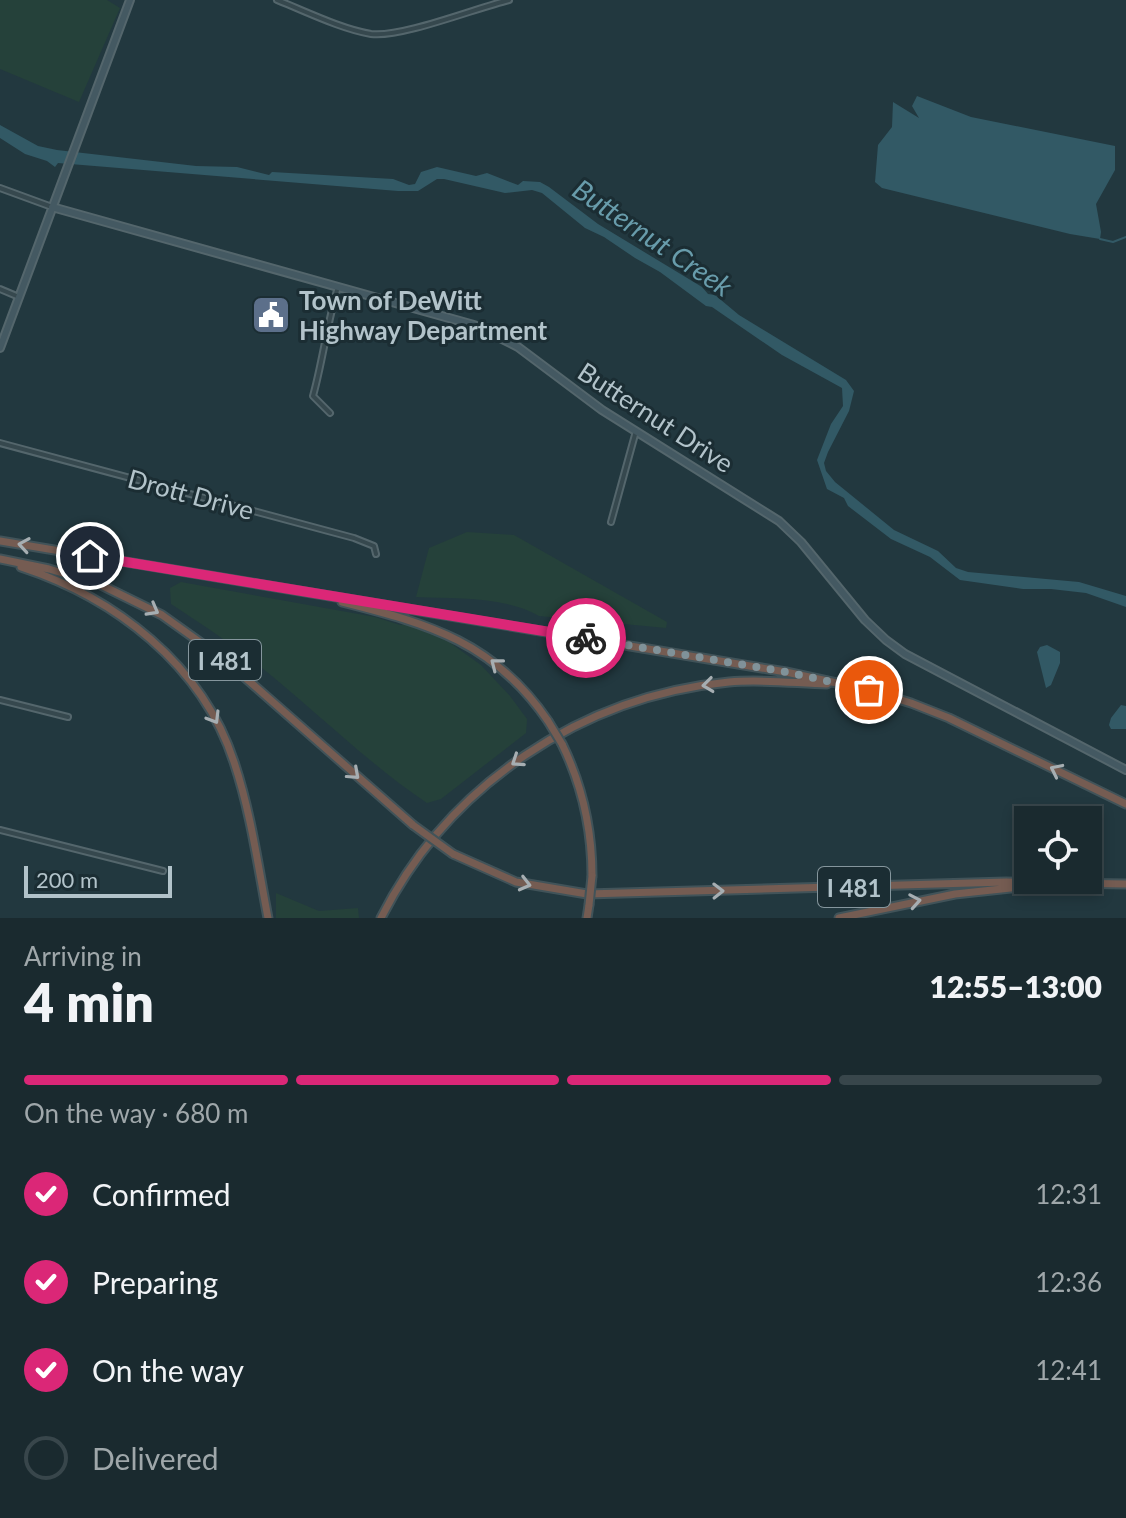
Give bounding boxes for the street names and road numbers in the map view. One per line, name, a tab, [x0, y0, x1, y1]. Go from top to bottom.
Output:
street label: Butternut Drive	[572, 355, 740, 479]
street label: Drott Drive	[124, 462, 258, 526]
road number: I 481	[189, 640, 261, 680]
road number: I 481	[818, 867, 890, 907]

